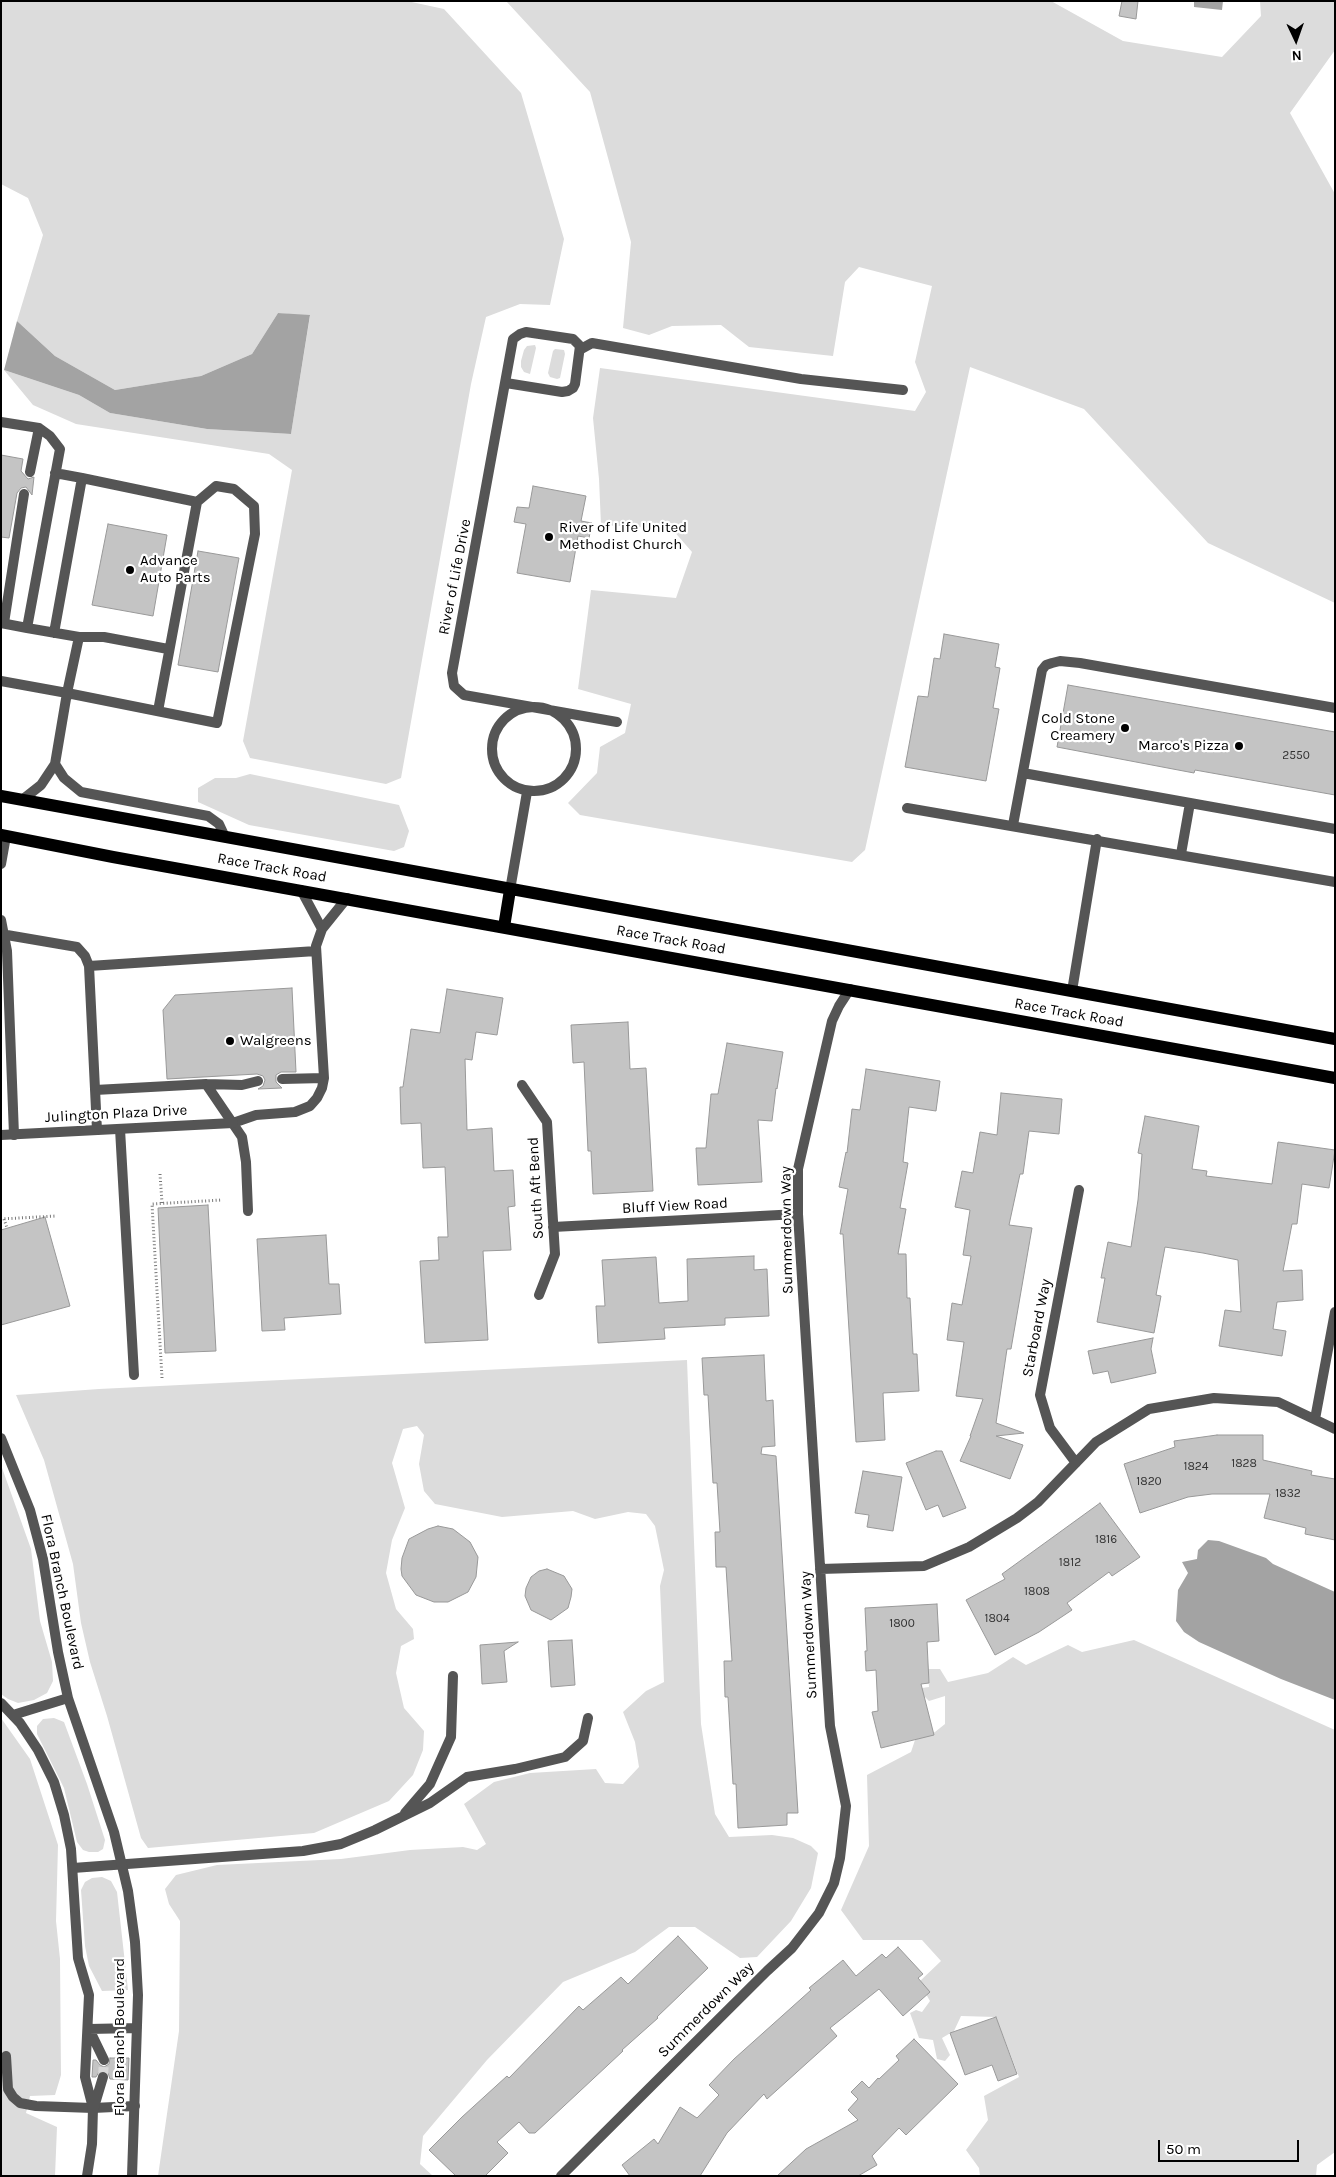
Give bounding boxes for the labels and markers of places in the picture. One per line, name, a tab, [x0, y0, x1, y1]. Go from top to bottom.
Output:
place label: River of Life United Methodist Church	[559, 519, 687, 554]
marker: River of Life United Methodist Church	[543, 531, 555, 543]
place label: Advance Auto Parts	[140, 552, 211, 587]
marker: Advance Auto Parts	[124, 564, 136, 576]
place label: Cold Stone Creamery	[1041, 710, 1115, 745]
marker: Cold Stone Creamery	[1119, 722, 1131, 734]
place label: Marco's Pizza	[1138, 737, 1229, 755]
marker: Marco's Pizza	[1233, 740, 1245, 752]
place label: Walgreens	[240, 1032, 312, 1050]
marker: Walgreens	[224, 1035, 236, 1047]

